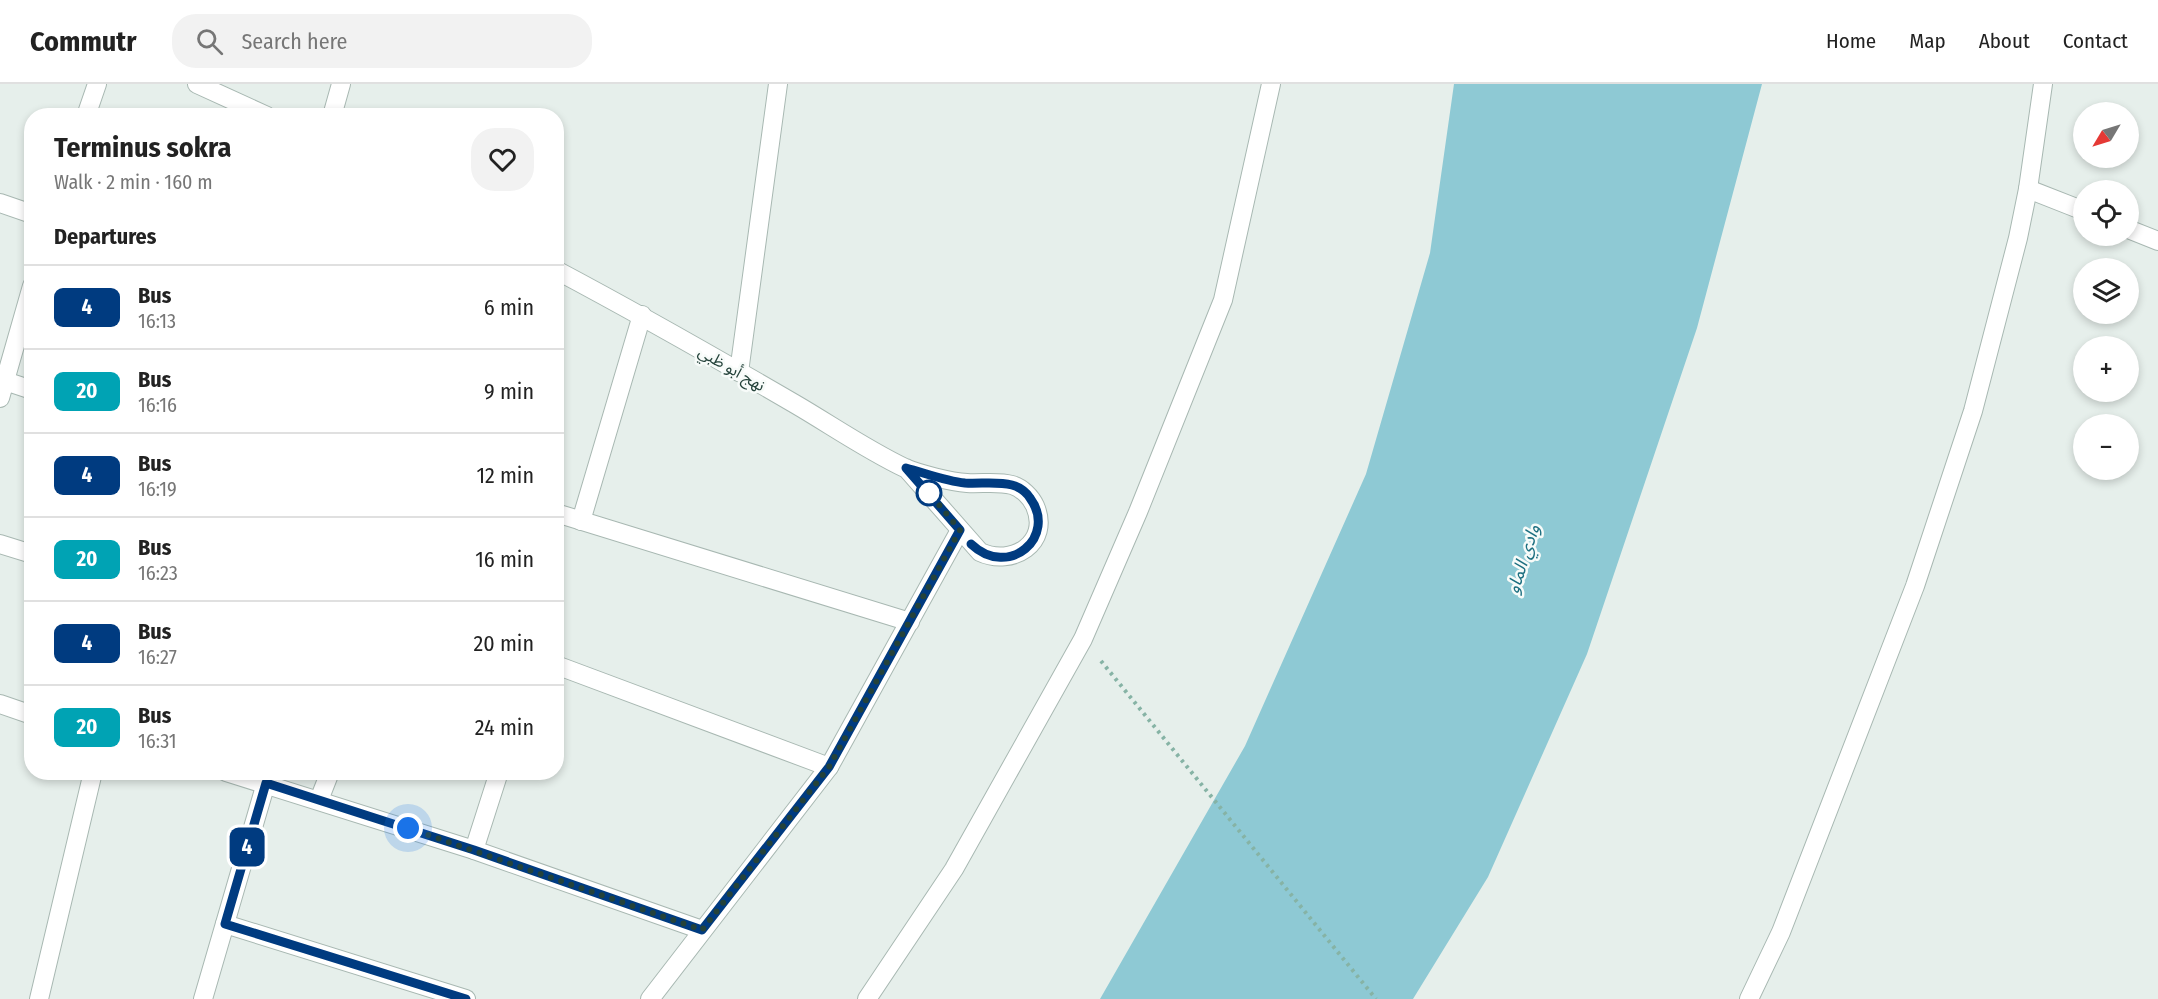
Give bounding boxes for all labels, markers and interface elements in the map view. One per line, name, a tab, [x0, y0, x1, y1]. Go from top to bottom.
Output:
search box	[172, 14, 592, 68]
text: Commutr	[30, 25, 136, 58]
icon: search	[193, 25, 226, 58]
text: Search here	[241, 28, 347, 55]
text: Home	[1826, 28, 1876, 54]
text: Map	[1909, 28, 1946, 54]
text: About	[1979, 28, 2030, 54]
text: Contact	[2063, 28, 2128, 54]
north arrow	[2073, 102, 2139, 168]
map controls	[2073, 102, 2139, 480]
button: heart	[471, 128, 534, 191]
text: Terminus sokra	[54, 131, 231, 164]
text: Walk · 2 min · 160 m	[54, 170, 213, 194]
button: locate	[2073, 180, 2139, 246]
text: Departures	[54, 223, 156, 250]
button: layers	[2073, 258, 2139, 324]
text: Bus	[138, 282, 171, 309]
text: 4	[82, 294, 92, 320]
text: 6 min	[484, 294, 534, 321]
text: 16:13	[138, 309, 176, 333]
button: +	[2073, 336, 2139, 402]
street label: نهج أبو ظبي	[693, 342, 769, 398]
text: Bus	[138, 366, 171, 393]
text: 20	[76, 378, 98, 404]
text: 9 min	[484, 378, 534, 405]
text: 16:16	[138, 393, 177, 417]
button: −	[2073, 414, 2139, 480]
text: Bus	[138, 450, 171, 477]
text: 4	[82, 462, 92, 488]
text: 12 min	[476, 462, 534, 489]
text: 16:19	[138, 477, 177, 501]
unlabelled marker	[916, 480, 942, 506]
water label: وادي الماو	[1502, 522, 1548, 597]
text: Bus	[138, 534, 171, 561]
text: 20	[76, 546, 98, 572]
text: 16 min	[475, 546, 534, 573]
text: 16:23	[138, 561, 178, 585]
text: Bus	[138, 618, 171, 645]
text: 4	[82, 630, 92, 656]
text: 20 min	[474, 630, 534, 657]
text: 16:27	[138, 645, 177, 669]
text: Bus	[138, 702, 171, 729]
text: 20	[76, 714, 98, 740]
text: 24 min	[475, 714, 534, 741]
text: 16:31	[138, 729, 176, 753]
your location	[393, 813, 423, 843]
line badge: 4	[228, 828, 266, 867]
text: 4	[242, 834, 252, 860]

